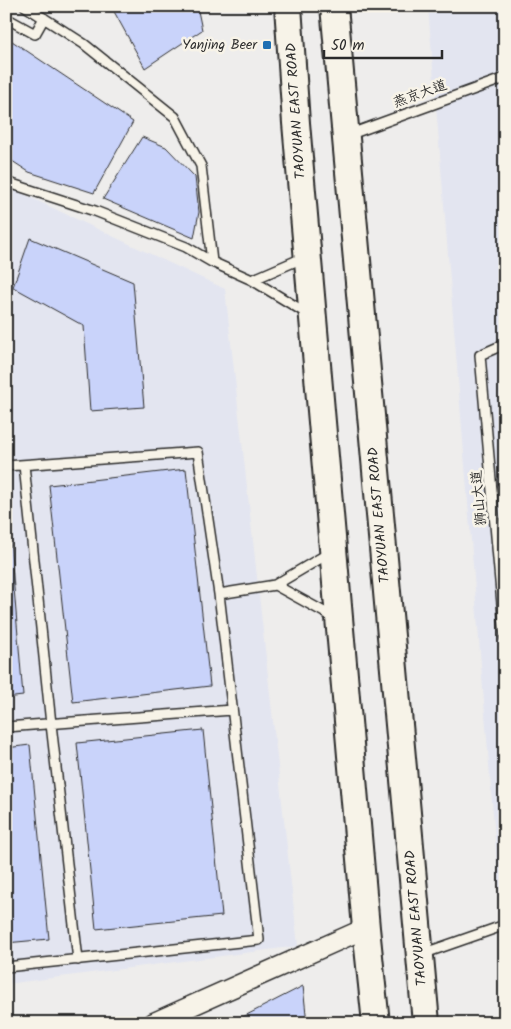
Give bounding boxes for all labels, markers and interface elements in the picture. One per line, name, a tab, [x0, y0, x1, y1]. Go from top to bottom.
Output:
scale bar	[324, 28, 441, 60]
place label: Yanjing Beer	[182, 34, 258, 56]
text: 50 m	[331, 34, 365, 58]
marker: Yanjing Beer	[261, 39, 273, 51]
street label: TAOYUAN EAST ROAD	[280, 42, 312, 180]
street label: 燕京大道	[390, 74, 450, 114]
street label: TAOYUAN EAST ROAD	[362, 446, 396, 584]
street label: 狮山大道	[466, 469, 492, 527]
street label: TAOYUAN EAST ROAD	[399, 849, 433, 987]

